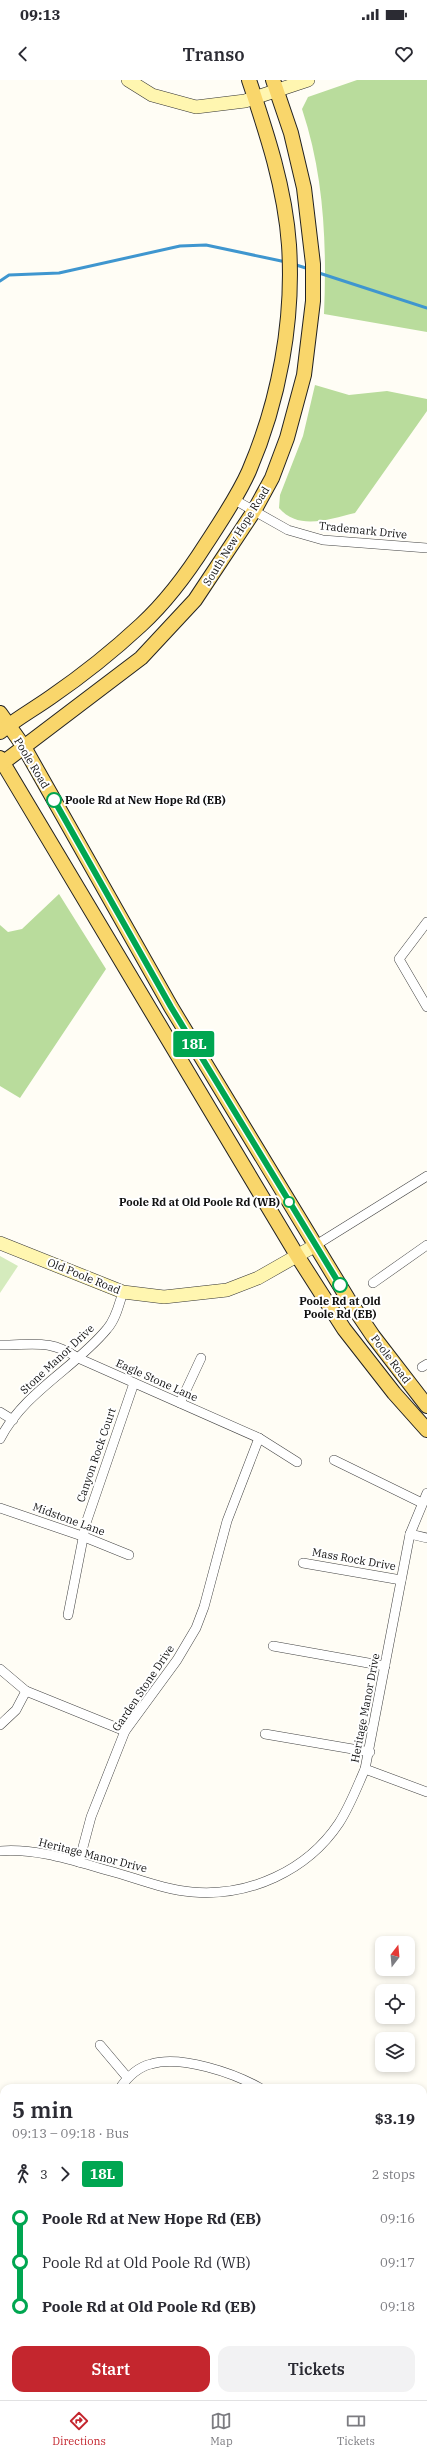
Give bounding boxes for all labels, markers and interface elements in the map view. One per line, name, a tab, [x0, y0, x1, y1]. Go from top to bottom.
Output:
text: 09:13	[20, 5, 61, 24]
icon: back	[12, 43, 34, 65]
text: Transo	[182, 43, 245, 66]
icon: heart	[393, 43, 415, 65]
street label: South New Hope Road	[200, 483, 272, 588]
street label: Trademark Drive	[318, 518, 408, 542]
street label: Poole Road	[11, 735, 53, 791]
marker: Poole Rd at New Hope Rd (EB)	[46, 792, 62, 808]
place label: Poole Rd at New Hope Rd (EB)	[65, 793, 226, 807]
line badge: 18L	[171, 1031, 217, 1057]
text: 18L	[181, 1035, 207, 1053]
place label: Poole Rd at Old Poole Rd (WB)	[119, 1195, 280, 1209]
marker: Poole Rd at Old Poole Rd (WB)	[283, 1196, 295, 1208]
street label: Old Poole Road	[45, 1255, 123, 1297]
marker: Poole Rd at Old Poole Rd (EB)	[332, 1277, 348, 1293]
place label: Poole Rd at Old Poole Rd (EB)	[299, 1294, 381, 1321]
street label: Stone Manor Drive	[17, 1321, 97, 1397]
street label: Poole Road	[368, 1332, 414, 1386]
street label: Eagle Stone Lane	[114, 1356, 200, 1404]
street label: Canyon Rock Court	[73, 1406, 119, 1504]
street label: Midstone Lane	[31, 1499, 107, 1539]
street label: Mass Rock Drive	[311, 1545, 397, 1573]
street label: Garden Stone Drive	[109, 1642, 177, 1734]
street label: Heritage Manor Drive	[348, 1652, 382, 1764]
street label: Heritage Manor Drive	[37, 1835, 149, 1875]
north arrow	[375, 1936, 415, 1976]
map controls	[375, 1936, 415, 2072]
button: locate	[375, 1984, 415, 2024]
button: layers	[375, 2032, 415, 2072]
text: 5 min	[12, 2095, 73, 2124]
text: $3.19	[375, 2109, 415, 2128]
text: 09:13 – 09:18 · Bus	[12, 2125, 129, 2142]
icon: walk	[12, 2163, 34, 2185]
icon: forward	[54, 2163, 76, 2185]
text: 18L	[90, 2165, 115, 2183]
text: 3	[40, 2166, 48, 2183]
text: 2 stops	[372, 2166, 415, 2183]
text: Poole Rd at New Hope Rd (EB)	[42, 2209, 261, 2228]
text: 09:16	[380, 2210, 415, 2227]
text: Poole Rd at Old Poole Rd (WB)	[42, 2253, 251, 2272]
text: 09:17	[380, 2254, 415, 2271]
text: Poole Rd at Old Poole Rd (EB)	[42, 2297, 256, 2316]
text: 09:18	[380, 2298, 415, 2315]
button: Start	[12, 2346, 210, 2392]
button: Tickets	[218, 2346, 415, 2392]
tab: Directions	[52, 2410, 106, 2448]
tab: Map	[210, 2410, 233, 2448]
tab: Tickets	[337, 2410, 375, 2448]

